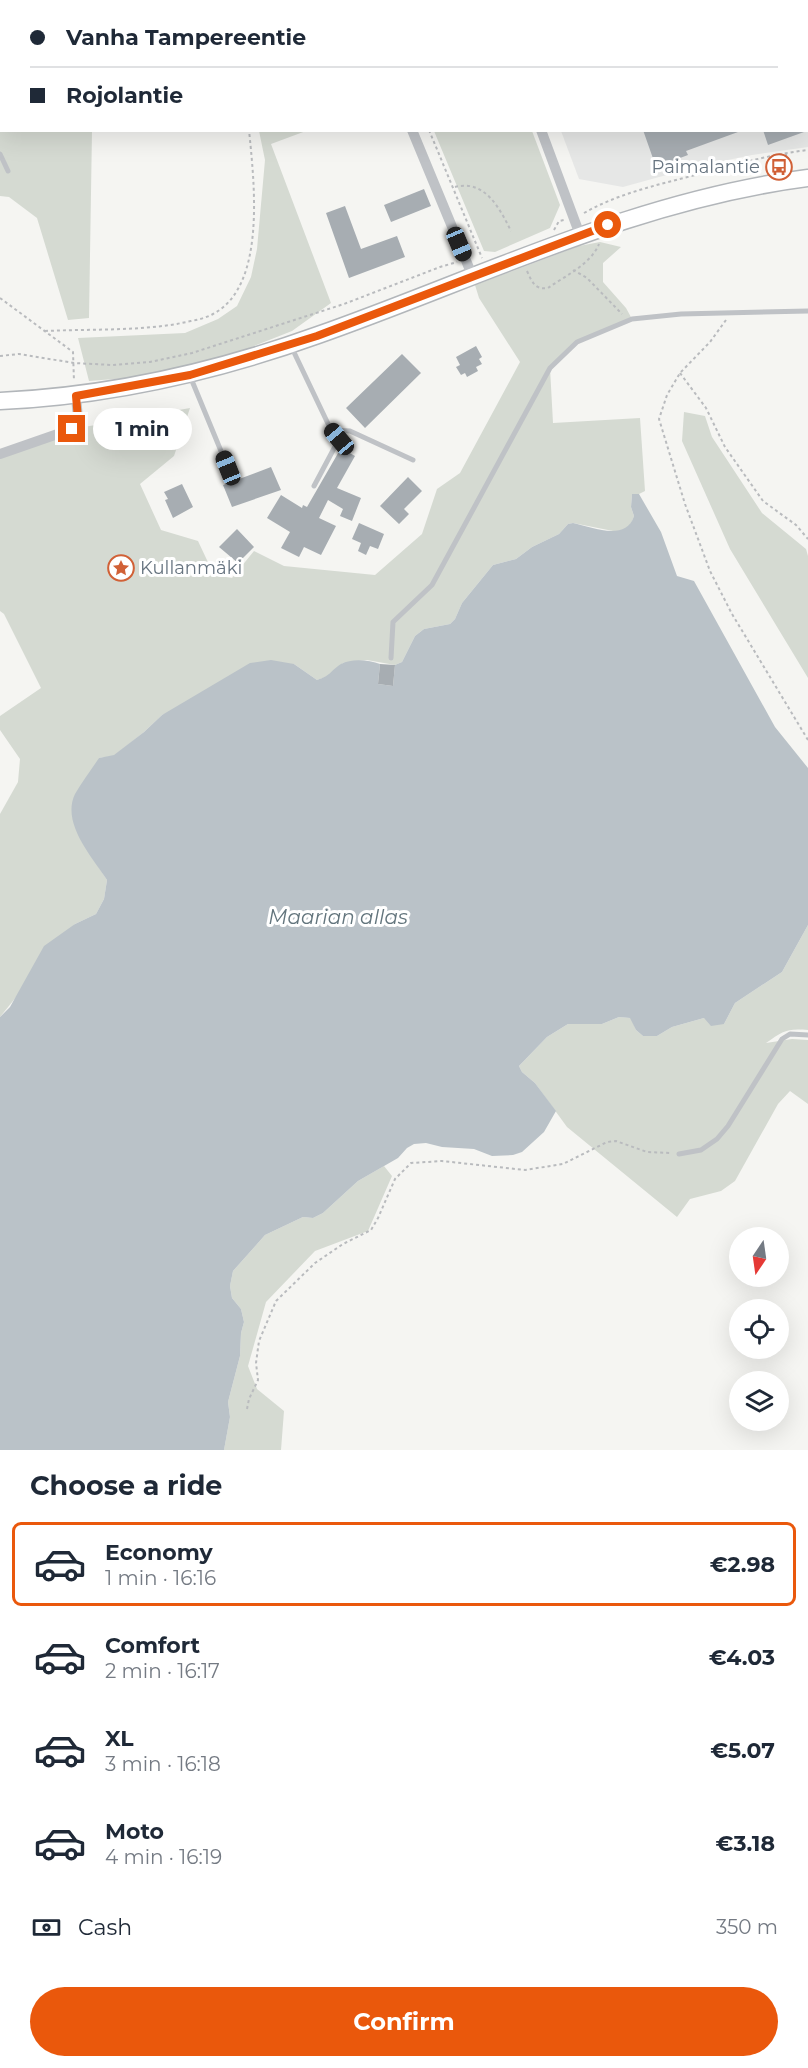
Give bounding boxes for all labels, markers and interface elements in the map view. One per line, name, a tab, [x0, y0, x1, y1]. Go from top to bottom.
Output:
text: Vanha Tampereentie	[66, 24, 306, 51]
text: Rojolantie	[66, 82, 183, 109]
bus stop icon: Paimalantie	[764, 152, 794, 182]
place label: Paimalantie	[652, 156, 760, 178]
route start	[594, 211, 621, 238]
car	[444, 224, 474, 264]
callout: 1 min	[93, 408, 192, 450]
route end	[58, 415, 85, 442]
text: 1 min	[115, 417, 170, 441]
car	[321, 419, 357, 459]
car	[213, 448, 243, 488]
place icon: Kullanmäki	[106, 553, 136, 583]
place label: Kullanmäki	[140, 557, 242, 579]
water label: Maarian allas	[268, 905, 408, 929]
north arrow	[729, 1227, 789, 1287]
map controls	[729, 1227, 789, 1431]
button: locate	[729, 1299, 789, 1359]
button: layers	[729, 1371, 789, 1431]
text: Choose a ride	[30, 1469, 222, 1502]
icon: car	[33, 1537, 87, 1591]
text: Economy	[105, 1539, 213, 1566]
text: €2.98	[710, 1551, 775, 1578]
text: 1 min · 16:16	[105, 1566, 216, 1590]
icon: car	[33, 1630, 87, 1684]
text: Comfort	[105, 1632, 200, 1659]
text: €4.03	[709, 1644, 775, 1671]
text: 2 min · 16:17	[105, 1659, 220, 1683]
icon: car	[33, 1723, 87, 1777]
text: XL	[105, 1725, 134, 1752]
text: €5.07	[710, 1737, 775, 1764]
text: 3 min · 16:18	[105, 1752, 221, 1776]
icon: car	[33, 1816, 87, 1870]
text: Moto	[105, 1818, 164, 1845]
text: €3.18	[716, 1830, 775, 1857]
text: 4 min · 16:19	[105, 1845, 222, 1869]
icon: cash	[30, 1911, 63, 1944]
text: Cash	[78, 1914, 132, 1941]
text: 350 m	[716, 1915, 778, 1939]
button: Confirm	[30, 1987, 778, 2056]

